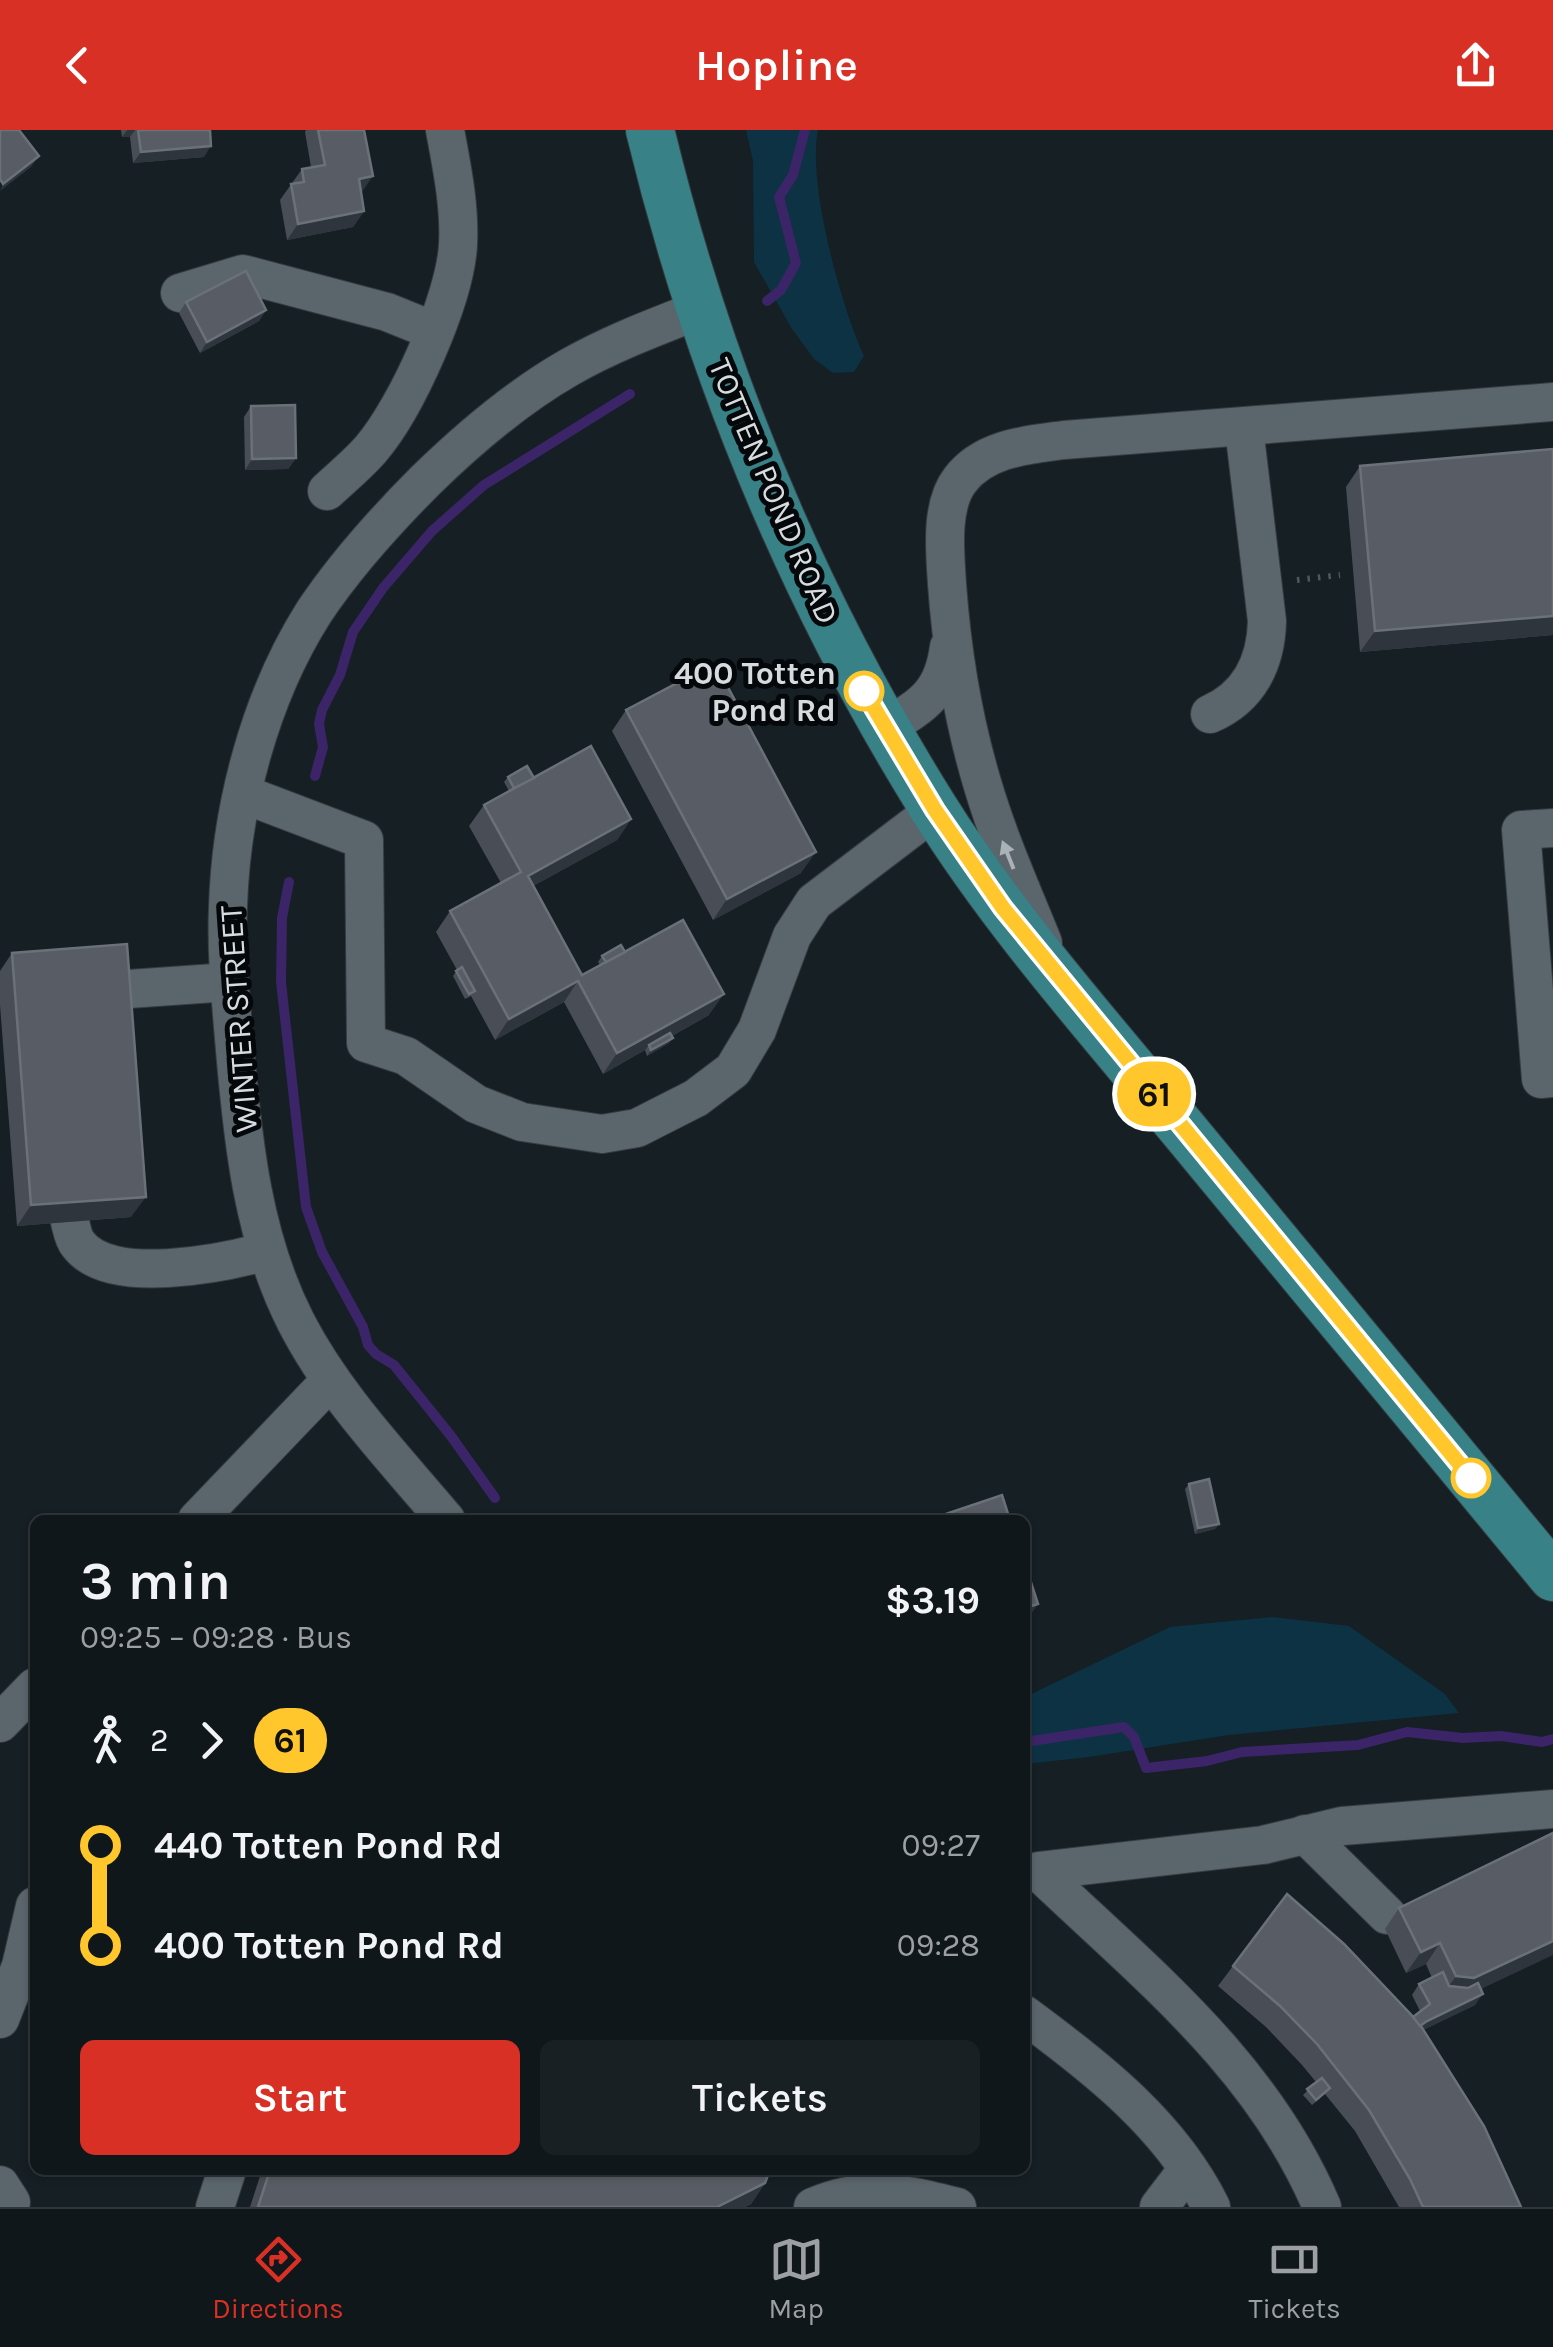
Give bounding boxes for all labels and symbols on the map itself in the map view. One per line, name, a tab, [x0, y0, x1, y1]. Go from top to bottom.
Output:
street label: TOTTEN POND ROAD	[701, 353, 846, 630]
place label: 400 Totten Pond Rd	[674, 655, 836, 729]
marker: 400 Totten Pond Rd	[845, 672, 883, 710]
one-way arrow	[999, 840, 1015, 870]
street label: WINTER STREET	[212, 904, 265, 1134]
line badge: 61	[1109, 1062, 1199, 1126]
unlabelled marker	[1452, 1459, 1490, 1497]

